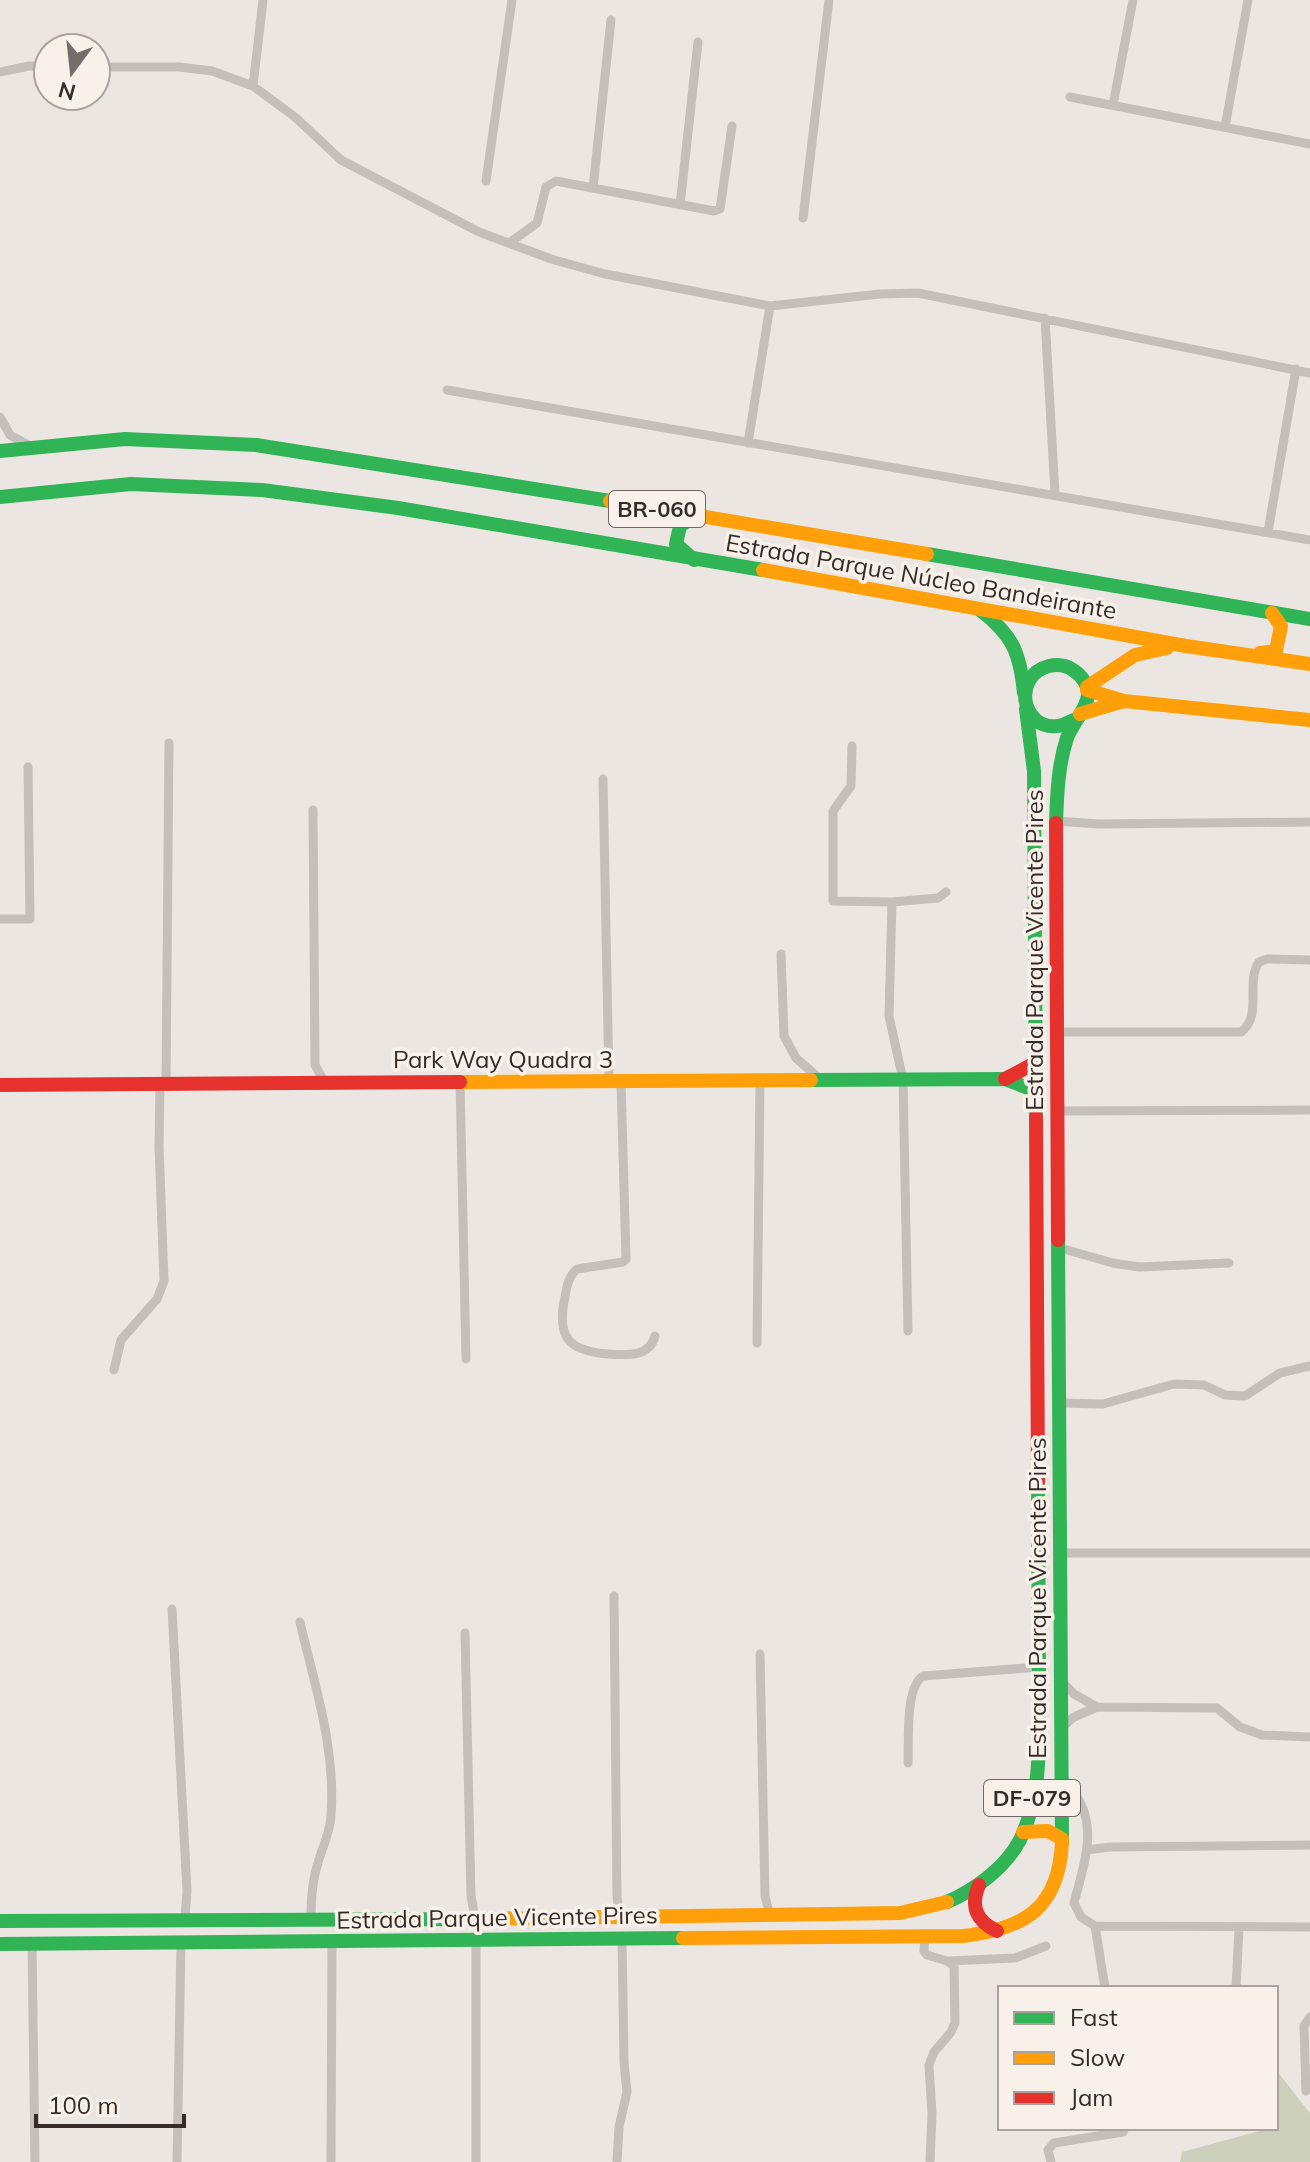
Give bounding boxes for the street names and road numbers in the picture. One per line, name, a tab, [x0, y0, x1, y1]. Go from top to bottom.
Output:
road number: BR-060	[609, 491, 705, 527]
street label: Estrada Parque Núcleo Bandeirante	[723, 527, 1119, 625]
street label: Estrada Parque Vicente Pires	[1019, 789, 1049, 1111]
street label: Park Way Quadra 3	[393, 1044, 613, 1074]
street label: Estrada Parque Vicente Pires	[1022, 1437, 1052, 1759]
road number: DF-079	[984, 1780, 1080, 1816]
street label: Estrada Parque Vicente Pires	[336, 1899, 658, 1935]

